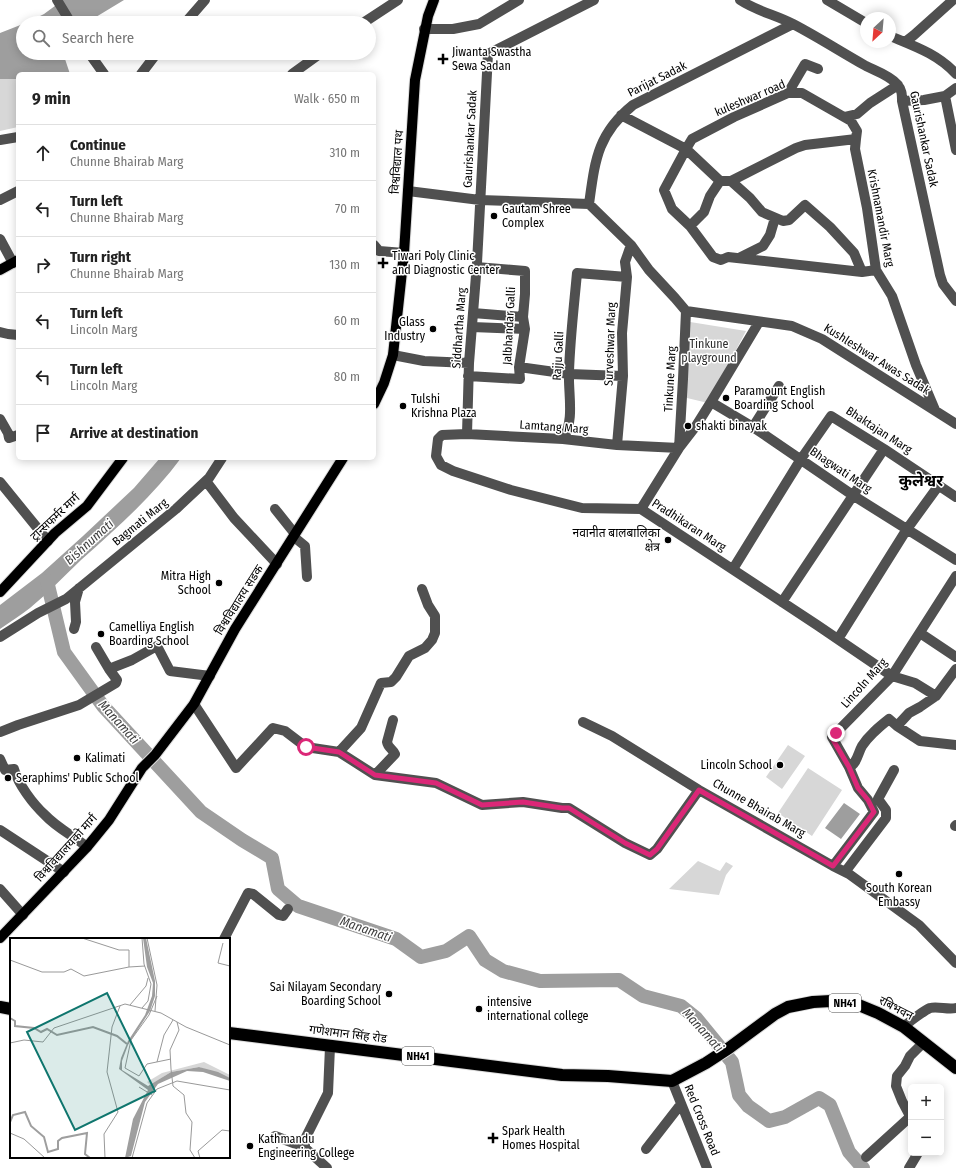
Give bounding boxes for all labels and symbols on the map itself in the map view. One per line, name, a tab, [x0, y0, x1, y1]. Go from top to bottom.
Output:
north arrow	[860, 12, 896, 48]
place label: Jiwanta Swastha Sewa Sadan	[452, 45, 532, 73]
marker: Jiwanta Swastha Sewa Sadan	[437, 53, 449, 65]
street label: Parijat Sadak	[625, 58, 689, 100]
street label: kuleshwar road	[713, 77, 787, 119]
street label: Gaurishankar Sadak	[460, 89, 480, 188]
street label: Gaurishankar Sadak	[907, 90, 941, 189]
street label: विश्वविद्याल पथ	[387, 129, 406, 194]
street label: Krishnamandir Marg	[865, 168, 897, 268]
place label: Gautam Shree Complex	[502, 202, 571, 230]
marker: Gautam Shree Complex	[489, 211, 499, 221]
place label: Tiwari Poly Clinic and Diagnostic Center	[392, 249, 500, 277]
marker: Tiwari Poly Clinic and Diagnostic Center	[377, 257, 389, 269]
street label: Jalbhandar Galli	[500, 286, 518, 366]
street label: Siddhartha Marg	[449, 287, 469, 369]
street label: Surveshwar Marg	[602, 302, 618, 386]
place label: Glass Industry	[384, 315, 426, 343]
street label: Kushleshwar Awas Sadak	[821, 321, 933, 398]
marker: Glass Industry	[428, 324, 438, 334]
street label: Rajju Galli	[550, 331, 566, 381]
park label: Tinkune playground	[681, 337, 737, 365]
street label: Tinkune Marg	[661, 345, 679, 412]
place label: Paramount English Boarding School	[734, 384, 825, 412]
place label: Tulshi Krishna Plaza	[411, 392, 477, 420]
marker: Paramount English Boarding School	[721, 393, 731, 403]
marker: Tulshi Krishna Plaza	[398, 401, 408, 411]
street label: Bhaktajan Marg	[843, 403, 915, 457]
street label: Lamtang Marg	[519, 418, 589, 436]
place label: shakti binayak	[696, 419, 767, 433]
marker: shakti binayak	[683, 421, 693, 431]
street label: Bhagwati Marg	[807, 444, 875, 496]
district label: कुलेश्वर	[899, 471, 944, 491]
street label: ट्रान्सफर्मर मार्ग	[27, 490, 83, 543]
street label: Bagmati Marg	[110, 495, 171, 548]
street label: Pradhikaran Marg	[649, 496, 729, 554]
water label: Bishnumati	[62, 516, 117, 568]
place label: नवानीत बालबालिका क्षेत्र	[573, 525, 661, 554]
marker: नवानीत बालबालिका क्षेत्र	[663, 535, 673, 545]
street label: विश्वविद्यालय सडक	[211, 561, 267, 638]
place label: Mitra High School	[161, 569, 211, 597]
marker: Mitra High School	[214, 578, 224, 588]
place label: Camelliya English Boarding School	[109, 620, 194, 648]
marker: Camelliya English Boarding School	[96, 629, 106, 639]
street label: Lincoln Marg	[838, 655, 890, 711]
water label: Manamati	[95, 697, 143, 747]
route end	[827, 724, 845, 742]
route start	[297, 738, 315, 756]
place label: Kalimati	[85, 751, 125, 765]
marker: Kalimati	[72, 753, 82, 763]
place label: Lincoln School	[701, 758, 772, 772]
marker: Lincoln School	[775, 760, 785, 770]
place label: Seraphims' Public School	[16, 771, 139, 785]
marker: Seraphims' Public School	[3, 773, 13, 783]
street label: Chunne Bhairab Marg	[710, 776, 808, 840]
street label: विश्वविद्यालयको मार्ग	[31, 810, 101, 885]
marker: South Korean Embassy	[894, 869, 904, 879]
place label: South Korean Embassy	[866, 881, 932, 909]
water label: Manamati	[338, 913, 394, 945]
inset map	[10, 938, 230, 1158]
place label: Sai Nilayam Secondary Boarding School	[270, 980, 382, 1008]
marker: Sai Nilayam Secondary Boarding School	[384, 989, 394, 999]
street label: रबिभवन	[877, 992, 916, 1023]
road number: NH41	[829, 994, 861, 1012]
place label: intensive international college	[487, 995, 589, 1023]
marker: intensive international college	[474, 1004, 484, 1014]
water label: Manamati	[679, 1005, 727, 1055]
street label: गणेशमान सिंह रोड	[308, 1021, 388, 1046]
road number: NH41	[402, 1047, 434, 1065]
street label: Red Cross Road	[681, 1082, 723, 1158]
place label: Spark Health Homes Hospital	[502, 1124, 580, 1152]
place label: Kathmandu Engineering College	[258, 1132, 354, 1160]
marker: Spark Health Homes Hospital	[487, 1132, 499, 1144]
marker: Kathmandu Engineering College	[245, 1141, 255, 1151]

